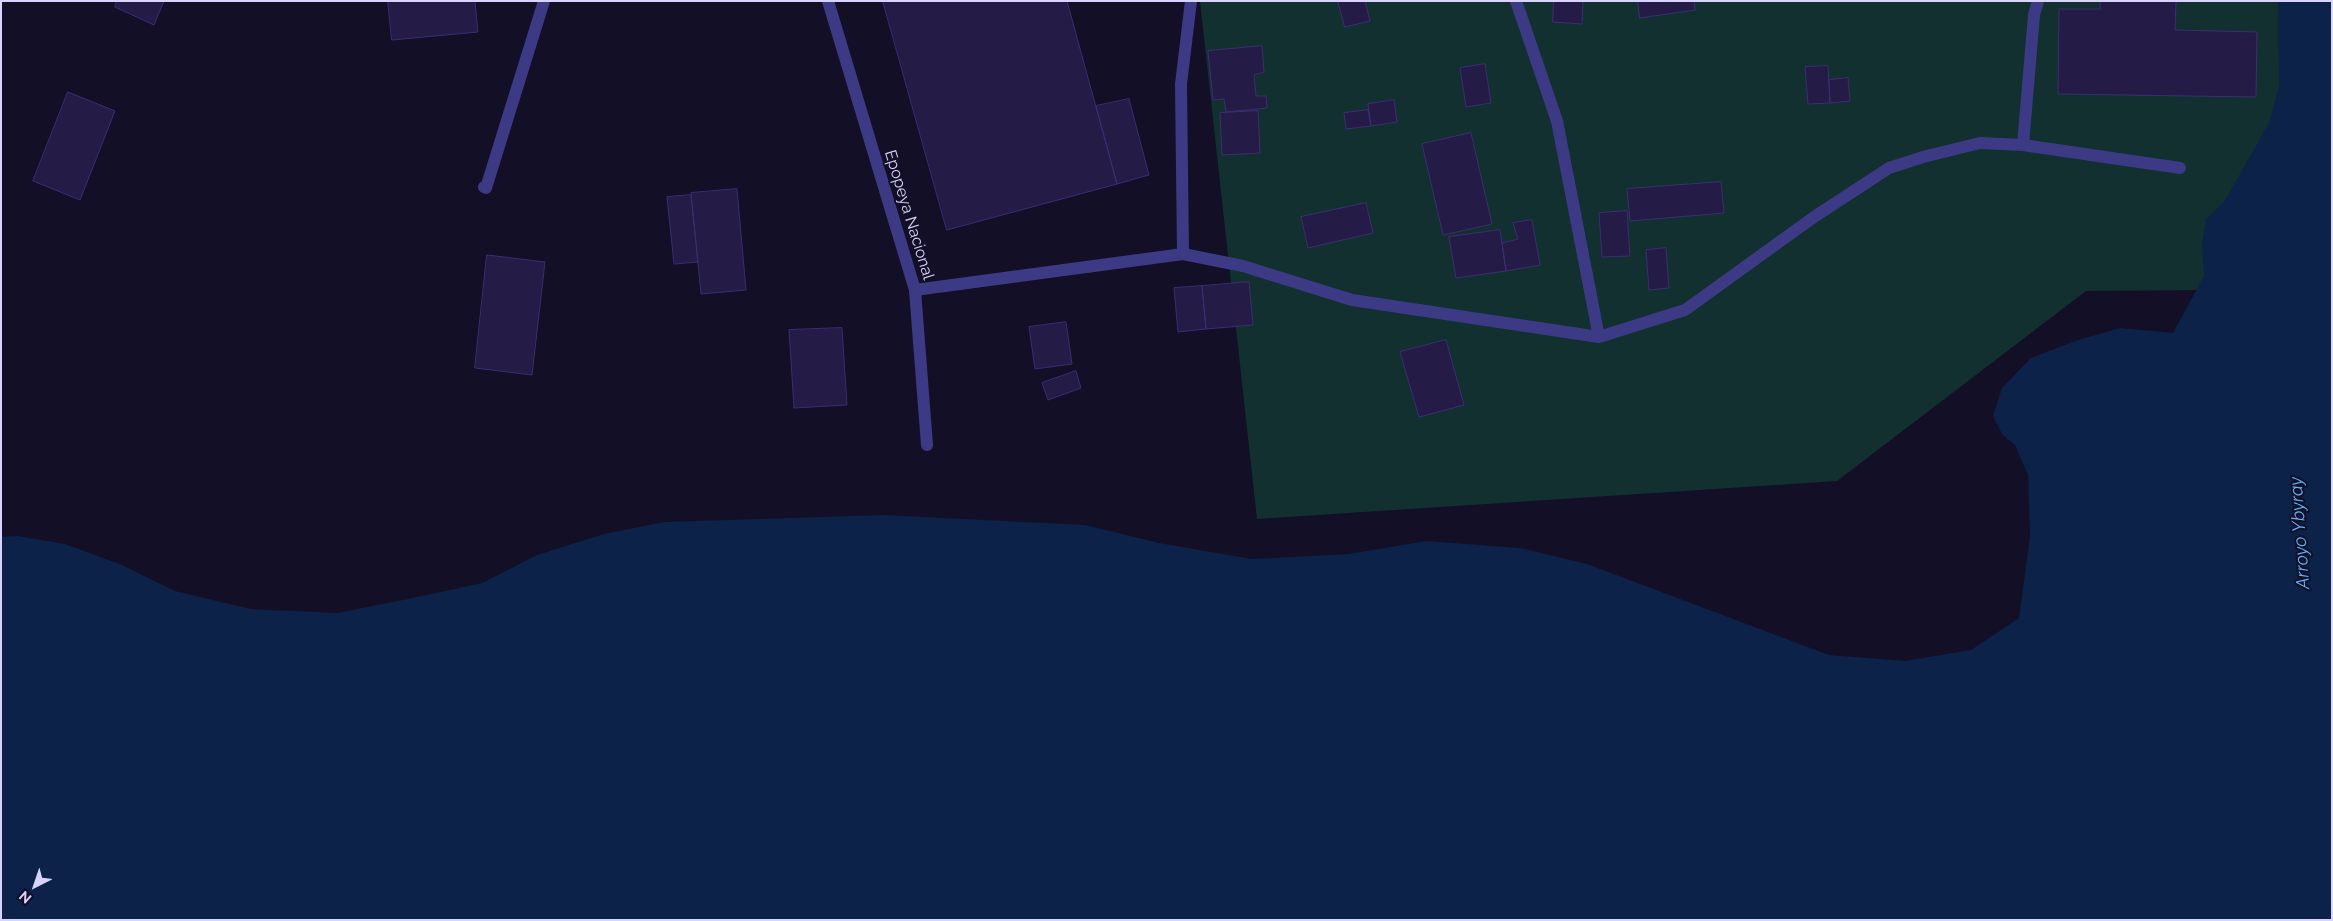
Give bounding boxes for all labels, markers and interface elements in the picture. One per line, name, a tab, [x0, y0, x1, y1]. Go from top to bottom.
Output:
street label: Epopeya Nacional	[880, 148, 938, 282]
water label: Arroyo Ybyray	[2285, 476, 2315, 590]
north arrow	[10, 861, 60, 911]
text: N	[16, 888, 34, 907]

